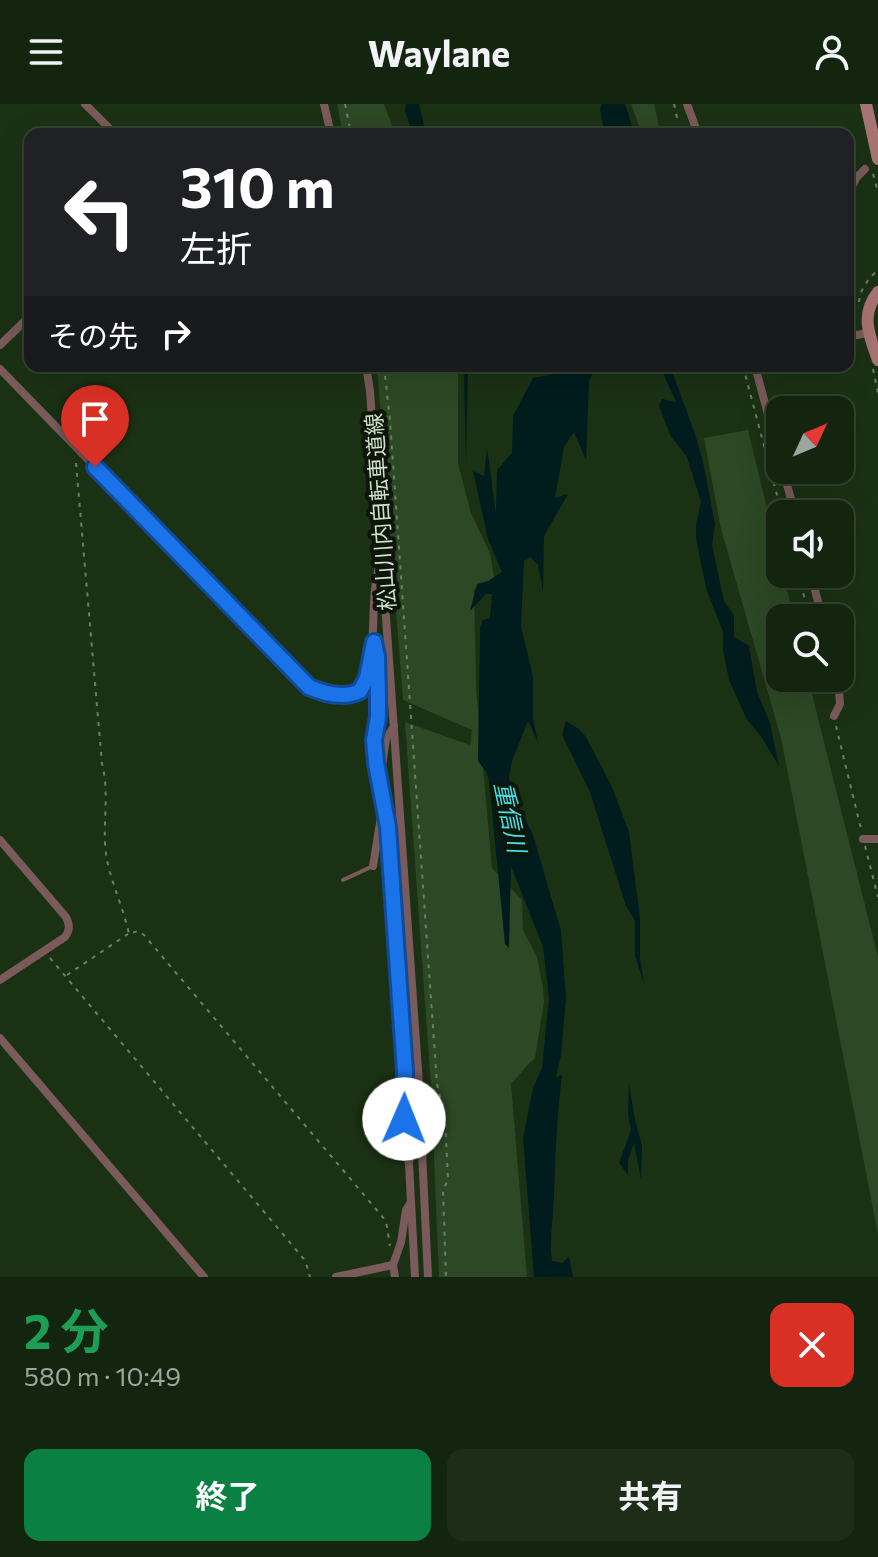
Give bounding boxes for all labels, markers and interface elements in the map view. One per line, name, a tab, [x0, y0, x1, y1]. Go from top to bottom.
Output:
icon: menu	[24, 30, 68, 74]
text: Waylane	[368, 30, 510, 74]
icon: person	[810, 30, 854, 74]
text: 310 m	[180, 151, 335, 220]
icon: left	[48, 160, 152, 264]
text: 左折	[180, 225, 252, 269]
icon: right	[154, 312, 198, 356]
text: その先	[48, 316, 138, 353]
pin	[61, 385, 129, 467]
north arrow	[766, 396, 854, 484]
map controls	[766, 396, 854, 692]
icon: arrive	[73, 397, 117, 441]
street label: 松山川内自転車道線	[360, 412, 400, 612]
button: sound	[766, 500, 854, 588]
button: search	[766, 604, 854, 692]
water label: 重信川	[489, 779, 533, 858]
position arrow	[362, 1077, 446, 1161]
text: 2 分	[24, 1300, 108, 1359]
button: close	[770, 1303, 854, 1387]
text: 580 m · 10:49	[24, 1360, 181, 1391]
button: 終了	[24, 1449, 431, 1541]
button: 共有	[447, 1449, 854, 1541]

